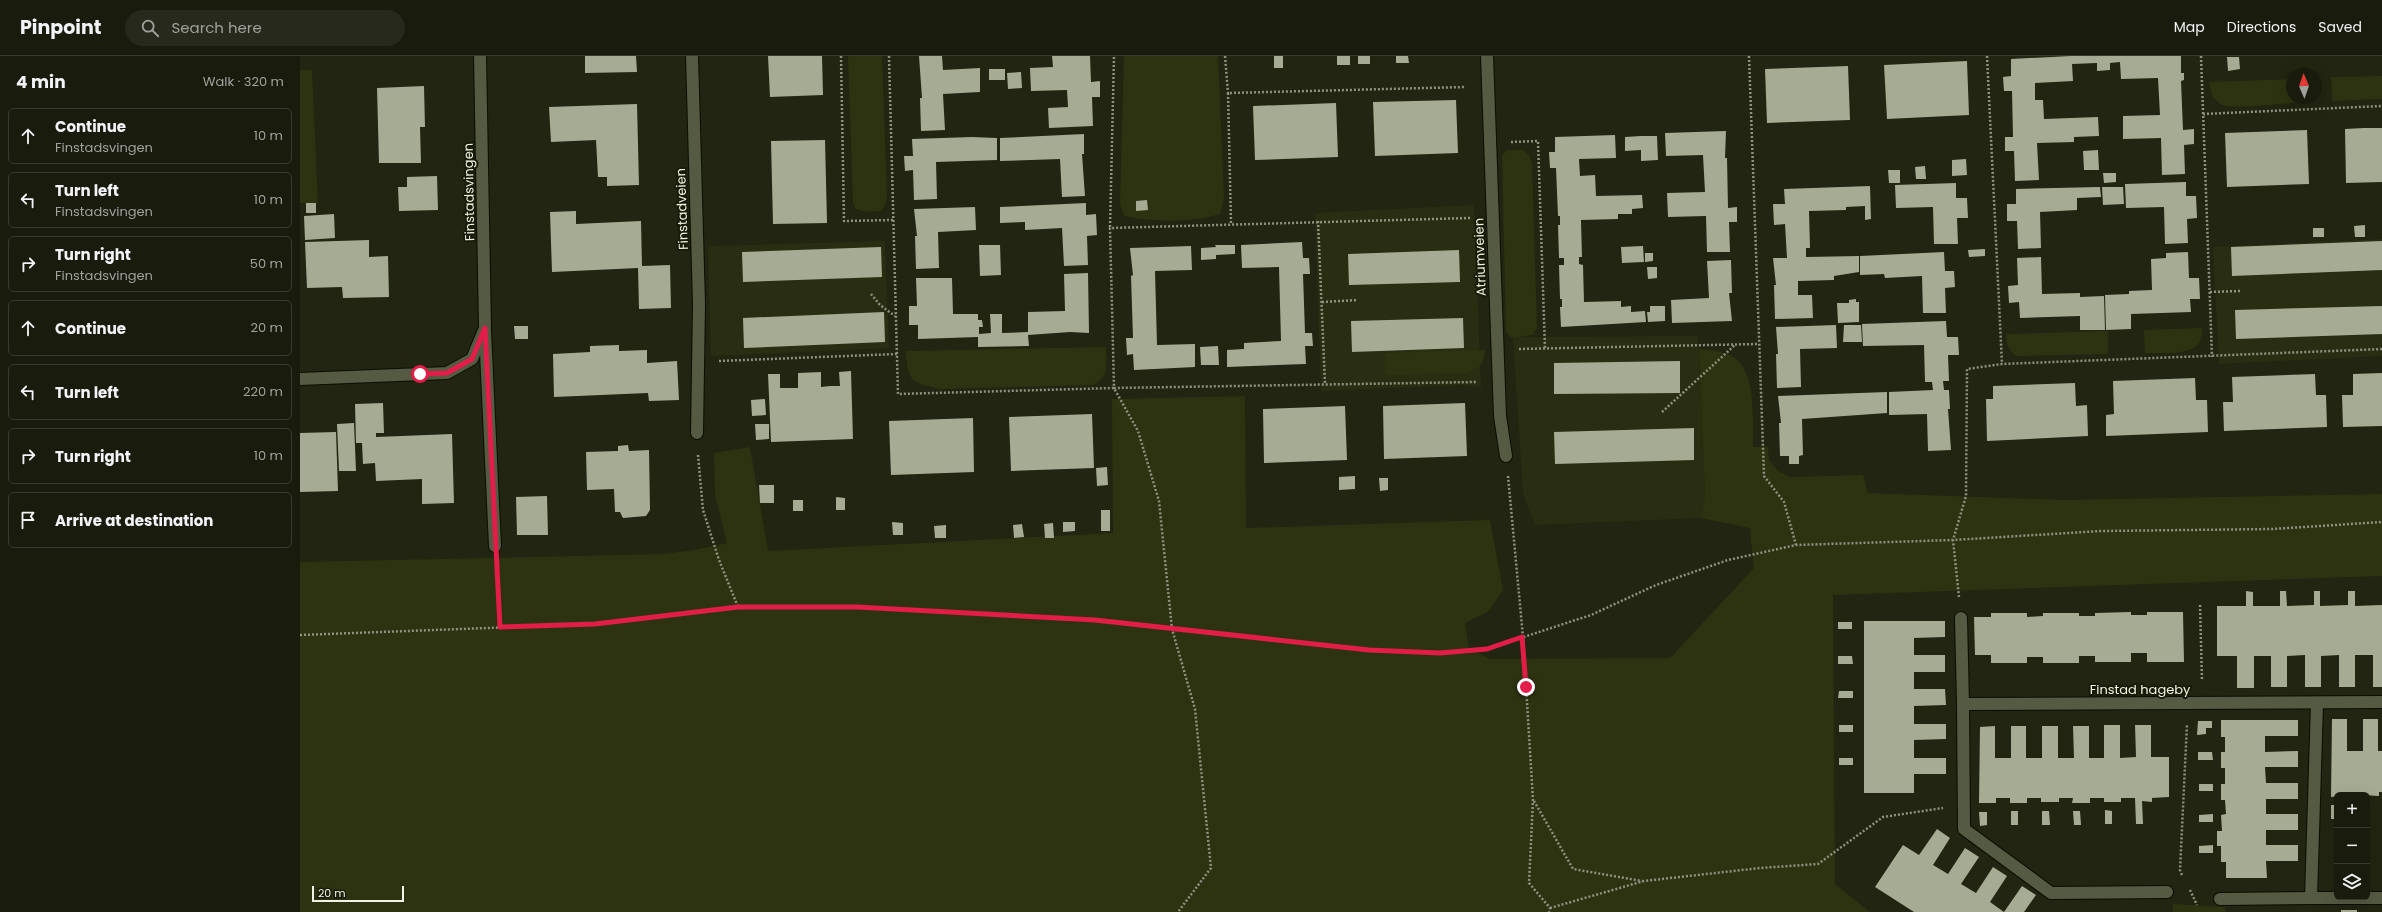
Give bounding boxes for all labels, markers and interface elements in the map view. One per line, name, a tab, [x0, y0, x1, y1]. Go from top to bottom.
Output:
search box	[125, 10, 405, 46]
text: Pinpoint	[20, 14, 101, 41]
icon: search	[139, 17, 161, 39]
text: Search here	[171, 17, 262, 38]
text: Map	[2174, 17, 2205, 37]
text: Directions	[2227, 17, 2296, 37]
text: Saved	[2318, 17, 2362, 37]
north arrow	[2286, 68, 2322, 104]
text: 4 min	[16, 70, 66, 94]
text: Walk · 320 m	[203, 72, 284, 91]
text: Continue	[55, 116, 126, 137]
icon: ahead	[17, 125, 39, 147]
text: 10 m	[254, 126, 283, 145]
text: Finstadsvingen	[55, 138, 153, 157]
street label: Finstadsvingen	[459, 143, 479, 241]
street label: Finstadveien	[671, 168, 693, 250]
text: Turn left	[55, 180, 119, 201]
icon: left	[17, 189, 39, 211]
text: 10 m	[254, 190, 283, 209]
text: Finstadsvingen	[55, 202, 153, 221]
street label: Atriumveien	[1469, 218, 1491, 296]
text: Turn right	[55, 244, 131, 265]
icon: right	[17, 253, 39, 275]
text: 50 m	[250, 254, 283, 273]
text: Finstadsvingen	[55, 266, 153, 285]
icon: ahead	[17, 317, 39, 339]
text: Continue	[55, 318, 126, 339]
text: 20 m	[250, 318, 283, 337]
route start	[411, 365, 429, 383]
icon: left	[17, 381, 39, 403]
text: Turn left	[55, 382, 119, 403]
text: 220 m	[243, 382, 283, 401]
icon: right	[17, 445, 39, 467]
text: Turn right	[55, 446, 131, 467]
text: 10 m	[254, 446, 283, 465]
icon: arrive	[17, 509, 39, 531]
text: Arrive at destination	[55, 510, 213, 531]
route end	[1517, 678, 1535, 696]
street label: Finstad hageby	[2090, 680, 2191, 699]
map controls	[2334, 792, 2370, 900]
button: +	[2334, 792, 2370, 828]
button: −	[2334, 828, 2370, 864]
button: layers	[2334, 864, 2370, 900]
scale bar	[312, 884, 404, 903]
text: 20 m	[318, 885, 346, 901]

